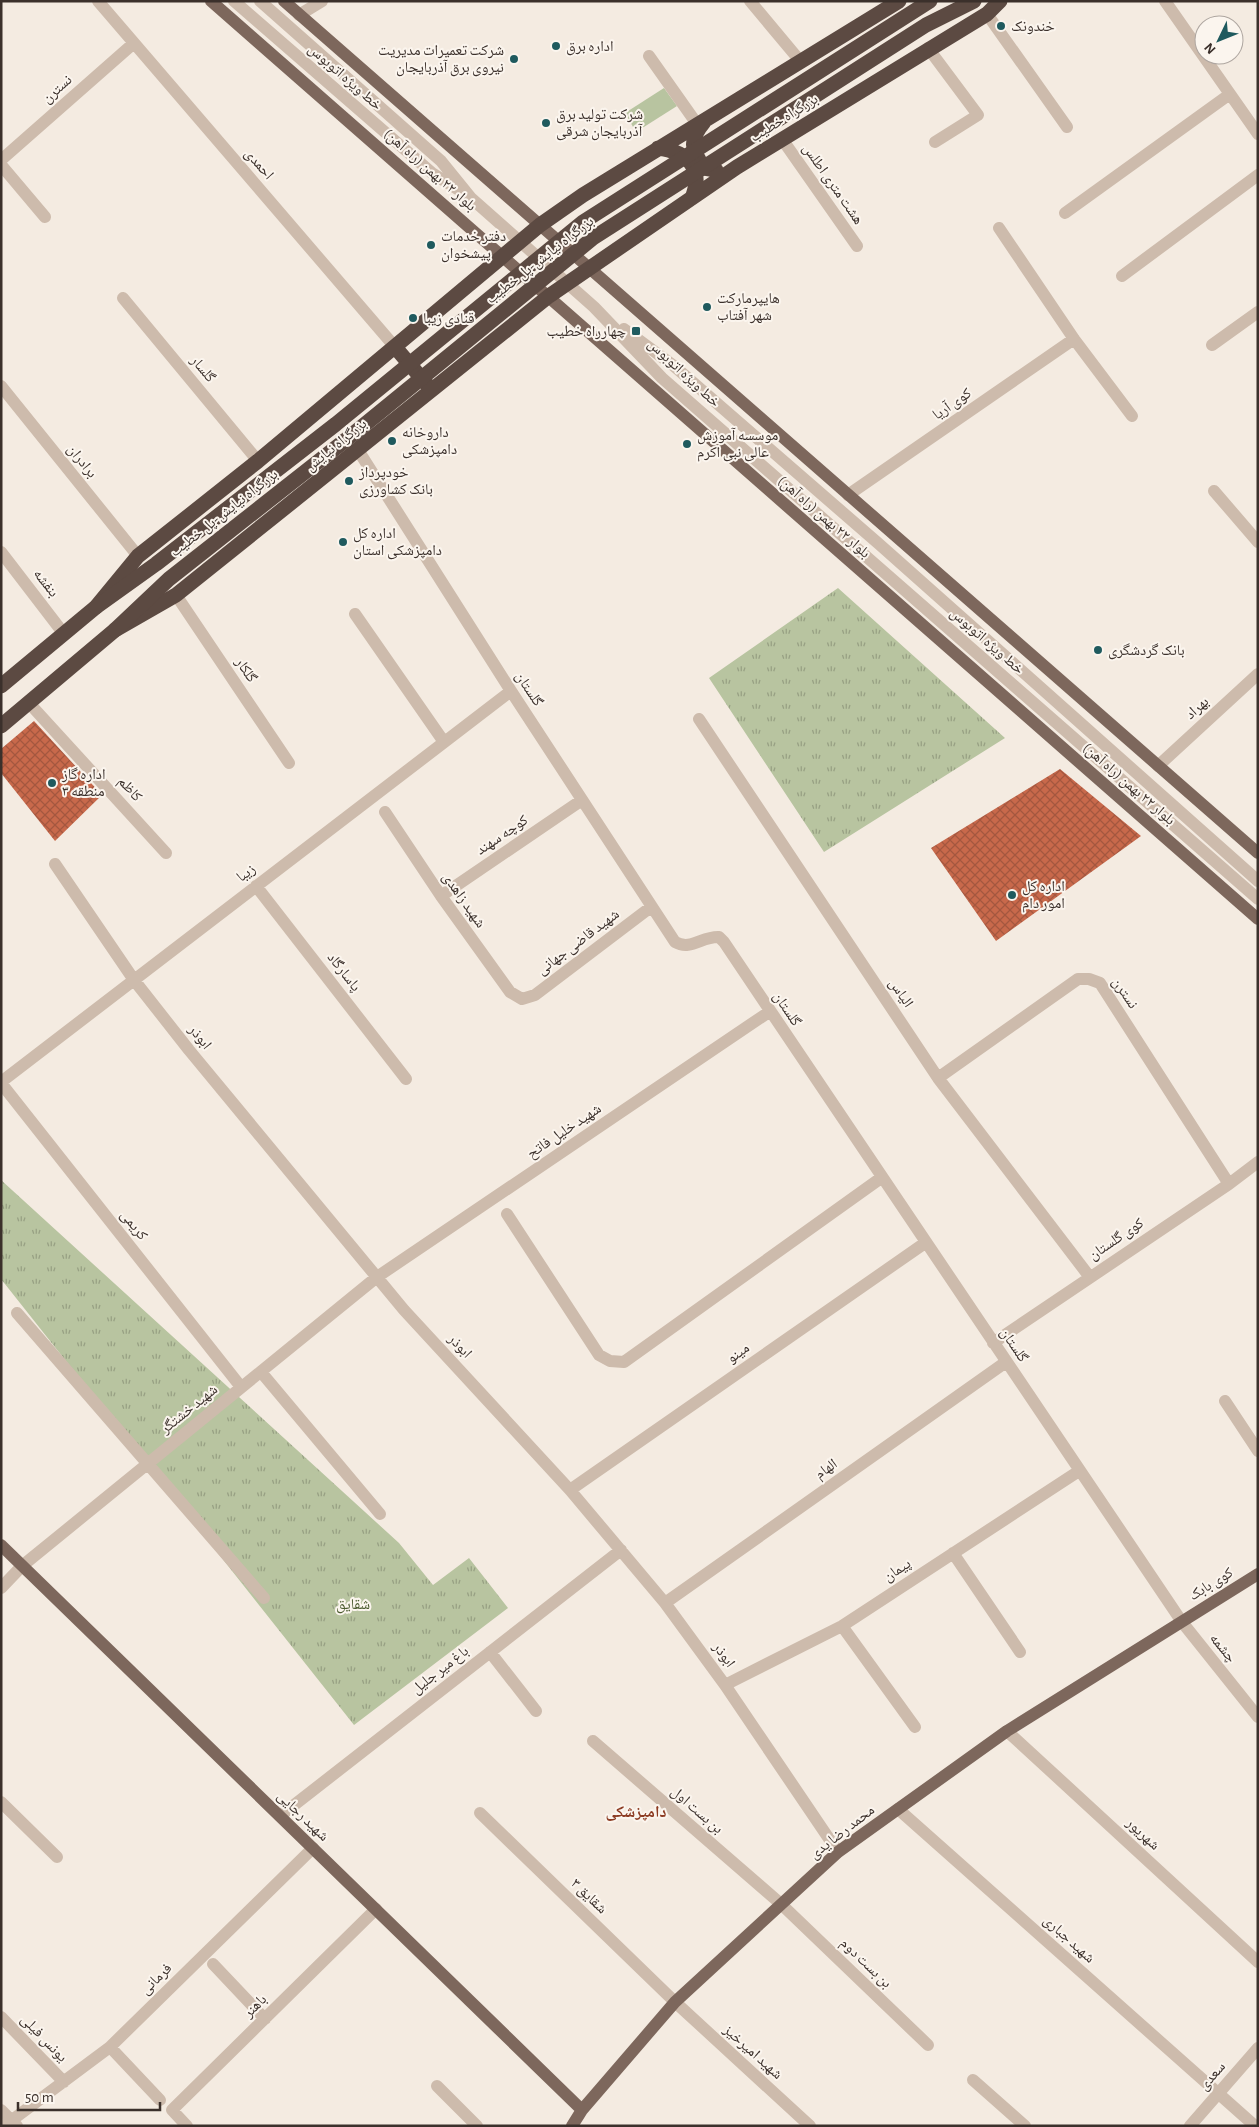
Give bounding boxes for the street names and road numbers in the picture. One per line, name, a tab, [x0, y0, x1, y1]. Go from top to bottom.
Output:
street label: خط ویژه اتوبوس	[304, 41, 385, 115]
street label: نسترن	[39, 72, 76, 107]
street label: بزرگراه خطیب	[747, 91, 821, 146]
street label: بلوار ۲۲ بهمن (راه آهن)	[380, 125, 480, 215]
street label: هشت متری اطلس	[798, 141, 866, 228]
street label: احمدی	[240, 146, 276, 184]
street label: بزرگراه نیایش-پل خطیب	[483, 213, 598, 308]
street label: خط ویژه اتوبوس	[644, 336, 723, 412]
street label: گلسار	[186, 352, 218, 386]
street label: کوی آریا	[929, 385, 975, 424]
street label: بزرگراه نیایش	[302, 416, 371, 476]
street label: برادران	[63, 441, 100, 482]
street label: بزرگراه نیایش-پل خطیب	[167, 466, 282, 561]
street label: بلوار ۲۲ بهمن (راه آهن)	[774, 472, 874, 562]
street label: بنفشه	[30, 566, 61, 600]
street label: خط ویژه اتوبوس	[946, 605, 1027, 679]
street label: گلکار	[231, 654, 260, 686]
street label: گلستان	[511, 669, 546, 710]
street label: بهراد	[1182, 694, 1212, 723]
street label: بلوار ۲۲ بهمن (راه آهن)	[1079, 739, 1179, 829]
street label: کاظم	[114, 774, 145, 806]
street label: کوچه سهند	[473, 812, 531, 859]
street label: زیبا	[234, 861, 259, 886]
street label: شهید زاهدی	[438, 870, 489, 932]
street label: شهید قاضی جهانی	[534, 906, 623, 979]
street label: پاسارگاد	[323, 950, 364, 995]
street label: نسترن	[1108, 975, 1141, 1013]
street label: الیاس	[884, 976, 916, 1011]
street label: گلستان	[769, 989, 804, 1030]
street label: ابوذر	[184, 1021, 214, 1053]
street label: شهید خلیل فاتح	[524, 1101, 605, 1163]
street label: کریمی	[116, 1207, 150, 1244]
street label: کوی گلستان	[1086, 1215, 1147, 1264]
street label: گلستان	[996, 1325, 1031, 1366]
street label: ابوذر	[444, 1330, 475, 1362]
street label: مینو	[724, 1340, 753, 1367]
street label: شهید خشتگر	[157, 1382, 221, 1438]
street label: الهام	[812, 1456, 841, 1484]
street label: پیمان	[881, 1556, 914, 1586]
street label: کوی بابک	[1186, 1565, 1237, 1605]
street label: چشمه	[1206, 1631, 1239, 1666]
street label: ابوذر	[709, 1639, 738, 1671]
street label: باغ میر جلیل	[409, 1643, 473, 1698]
street label: بن بست اول	[667, 1783, 726, 1838]
street label: شهید رجایی	[273, 1788, 332, 1846]
street label: محمد رضا یدی	[807, 1802, 879, 1863]
street label: شهریور	[1122, 1814, 1163, 1854]
street label: شقایق ۳	[567, 1876, 610, 1918]
street label: شهید جباری	[1039, 1912, 1098, 1967]
street label: بن بست دوم	[836, 1935, 894, 1992]
street label: فرمانی	[137, 1961, 176, 1999]
street label: باهنر	[240, 1992, 270, 2022]
street label: یونس فیلی	[16, 2011, 70, 2066]
street label: شهید امیرخیز	[719, 2021, 785, 2083]
street label: سعدی	[1196, 2059, 1230, 2094]

